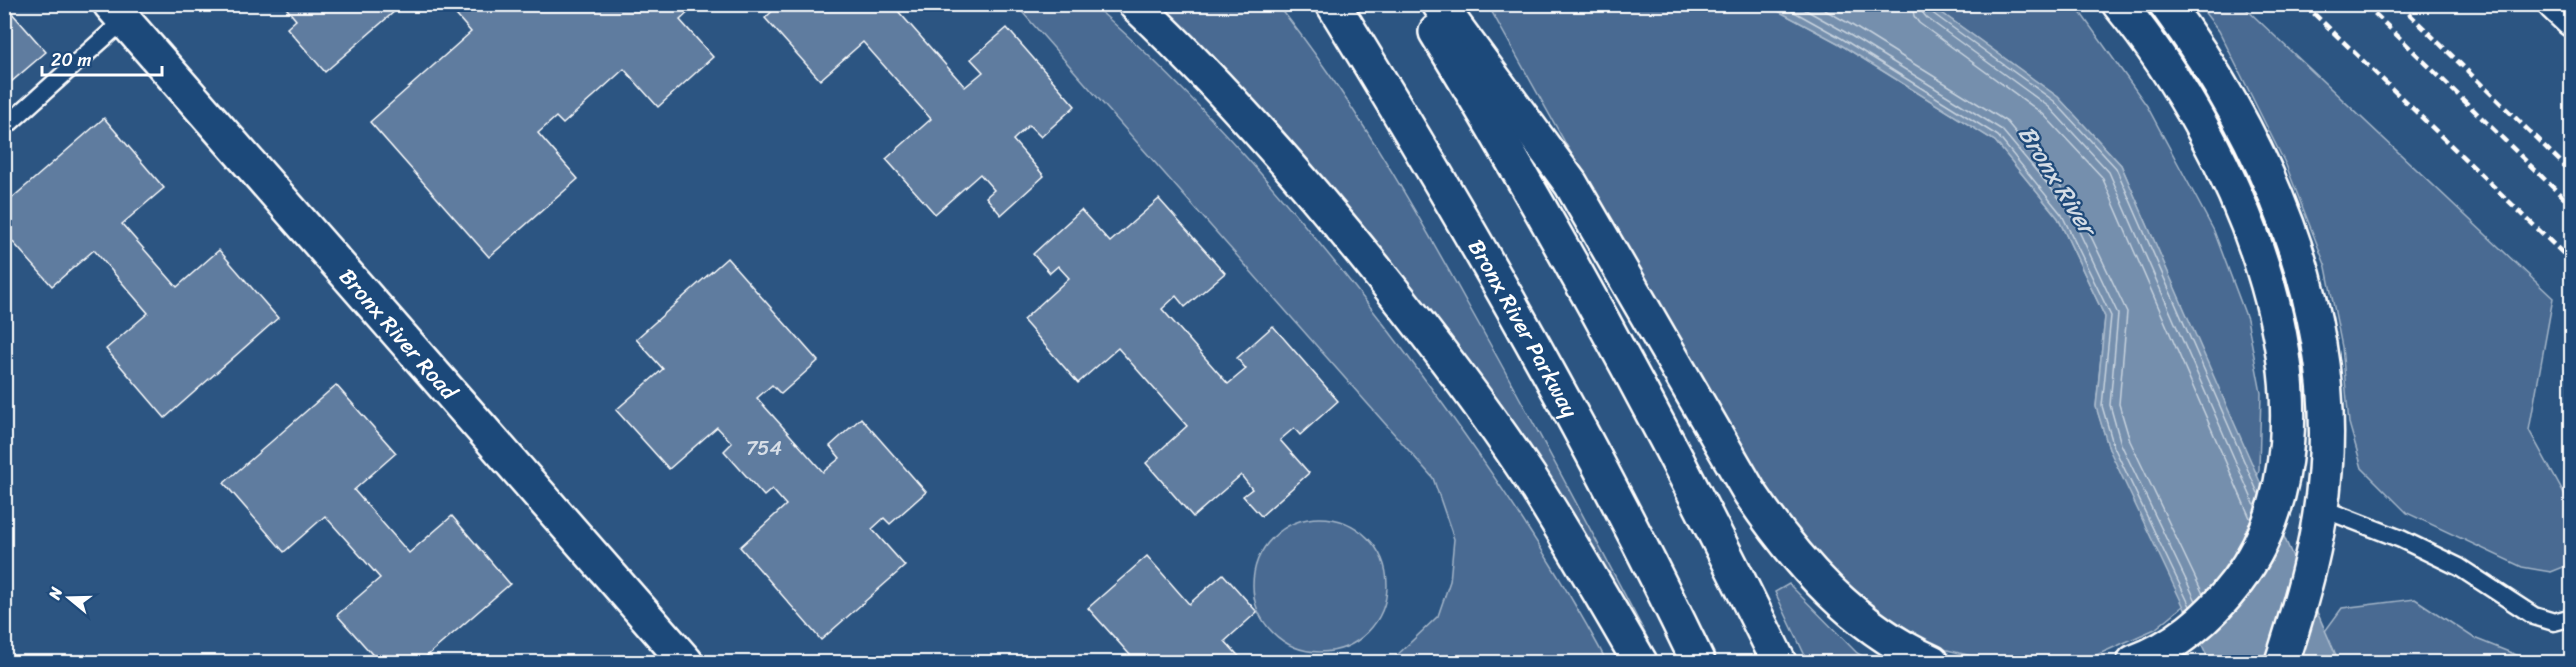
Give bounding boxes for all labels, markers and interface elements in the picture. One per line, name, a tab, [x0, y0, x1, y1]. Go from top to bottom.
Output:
scale bar	[42, 39, 162, 77]
text: 20 m	[51, 44, 91, 76]
water label: Bronx River	[2007, 117, 2109, 247]
street label: Bronx River Parkway	[1458, 231, 1590, 425]
street label: Bronx River Road	[329, 259, 468, 410]
house number: 754	[746, 431, 782, 466]
north arrow	[39, 568, 99, 628]
text: N	[39, 582, 71, 604]

